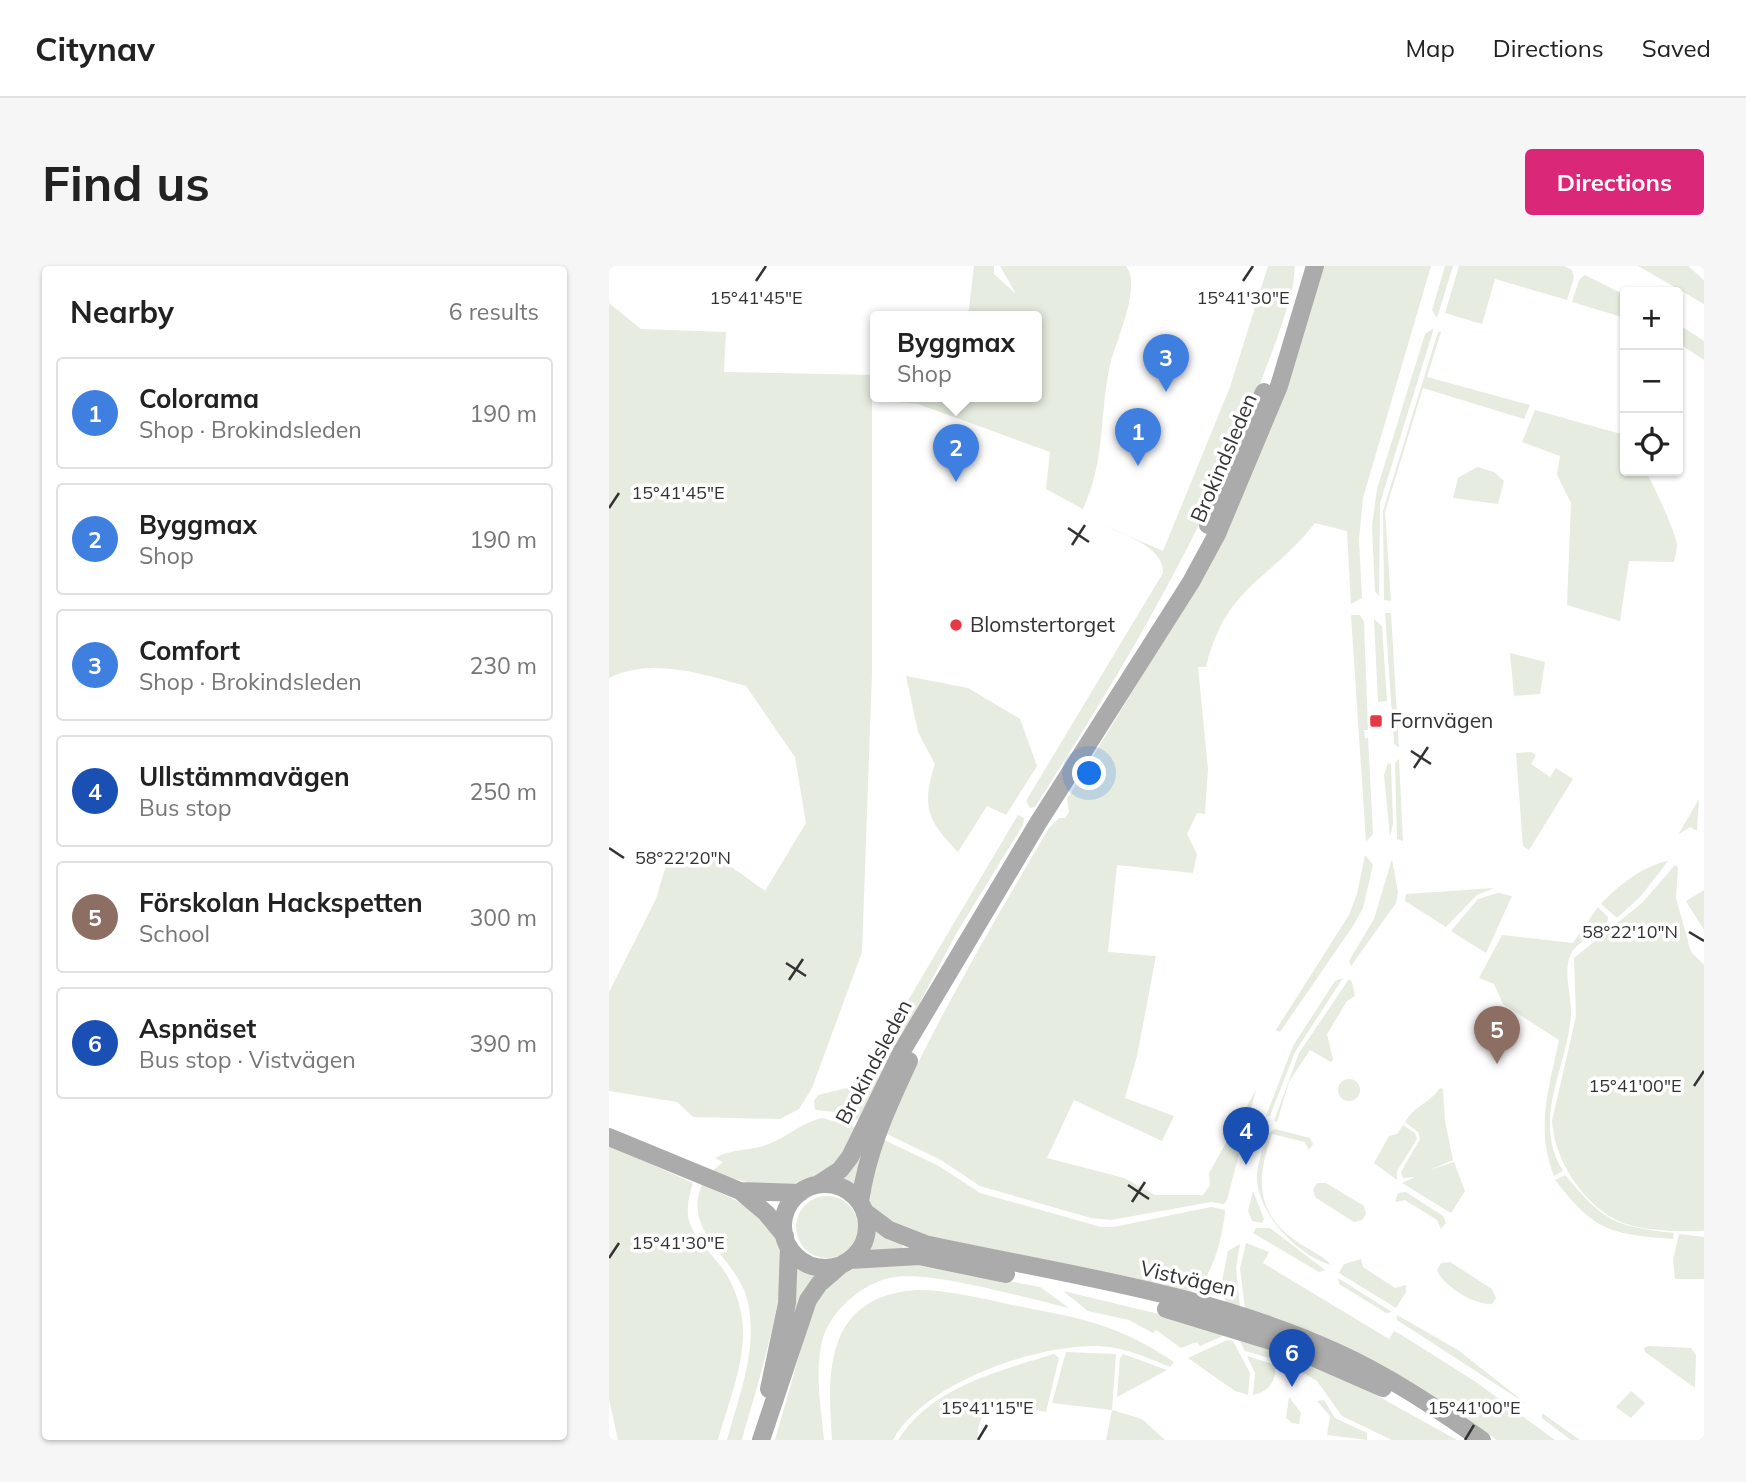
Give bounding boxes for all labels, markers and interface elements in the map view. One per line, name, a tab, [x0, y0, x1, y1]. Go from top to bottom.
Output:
text: Citynav	[35, 28, 155, 69]
text: Map	[1405, 33, 1455, 63]
text: Directions	[1493, 33, 1604, 63]
text: Saved	[1642, 33, 1711, 63]
button: Directions	[1525, 149, 1704, 215]
text: Find us	[42, 152, 210, 213]
text: 15°41'45"E	[709, 286, 803, 309]
text: 15°41'30"E	[1196, 286, 1290, 309]
map controls	[1620, 287, 1683, 476]
button: +	[1620, 287, 1683, 350]
text: Nearby	[70, 293, 174, 331]
text: 6 results	[449, 297, 539, 326]
popup	[870, 311, 1042, 402]
text: Byggmax	[897, 326, 1015, 359]
pin: 3	[1143, 334, 1189, 392]
button: −	[1620, 350, 1683, 413]
text: Shop	[897, 359, 952, 388]
text: Colorama	[139, 382, 259, 415]
street label: Brokindsleden	[1184, 389, 1262, 526]
text: 1	[88, 399, 102, 428]
text: 190 m	[469, 399, 537, 428]
pin: 1	[1115, 408, 1161, 466]
button: locate	[1620, 413, 1683, 476]
text: Shop · Brokindsleden	[139, 415, 362, 444]
pin: 2	[933, 424, 979, 482]
text: 15°41'45"E	[631, 481, 725, 504]
text: Byggmax	[139, 508, 257, 541]
text: 2	[88, 525, 102, 554]
text: 190 m	[469, 525, 537, 554]
text: Shop	[139, 541, 194, 570]
place label: Blomstertorget	[970, 611, 1115, 637]
marker: Blomstertorget	[948, 617, 964, 633]
text: Comfort	[139, 634, 240, 667]
text: 3	[88, 651, 102, 680]
text: 230 m	[469, 651, 537, 680]
text: Shop · Brokindsleden	[139, 667, 362, 696]
place label: Fornvägen	[1390, 707, 1493, 733]
marker: Fornvägen	[1368, 713, 1384, 729]
your location	[1072, 756, 1106, 790]
text: Ullstämmavägen	[139, 760, 350, 793]
text: 4	[88, 777, 102, 806]
text: 250 m	[469, 777, 537, 806]
text: Bus stop	[139, 793, 231, 822]
text: 58°22'20"N	[635, 846, 731, 869]
text: Förskolan Hackspetten	[139, 886, 423, 919]
text: 5	[88, 903, 102, 932]
text: 300 m	[469, 903, 537, 932]
text: School	[139, 919, 210, 948]
text: 58°22'10"N	[1582, 920, 1678, 943]
street label: Brokindsleden	[829, 995, 917, 1128]
pin: 5	[1474, 1006, 1520, 1064]
text: Aspnäset	[139, 1012, 256, 1045]
text: 6	[88, 1029, 102, 1058]
text: 390 m	[469, 1029, 537, 1058]
text: Bus stop · Vistvägen	[139, 1045, 356, 1074]
text: 15°41'00"E	[1588, 1074, 1682, 1097]
pin: 4	[1223, 1107, 1269, 1165]
text: 15°41'30"E	[631, 1231, 725, 1254]
street label: Vistvägen	[1138, 1254, 1239, 1302]
pin: 6	[1269, 1329, 1315, 1387]
text: 15°41'15"E	[940, 1396, 1034, 1419]
text: 15°41'00"E	[1427, 1396, 1521, 1419]

